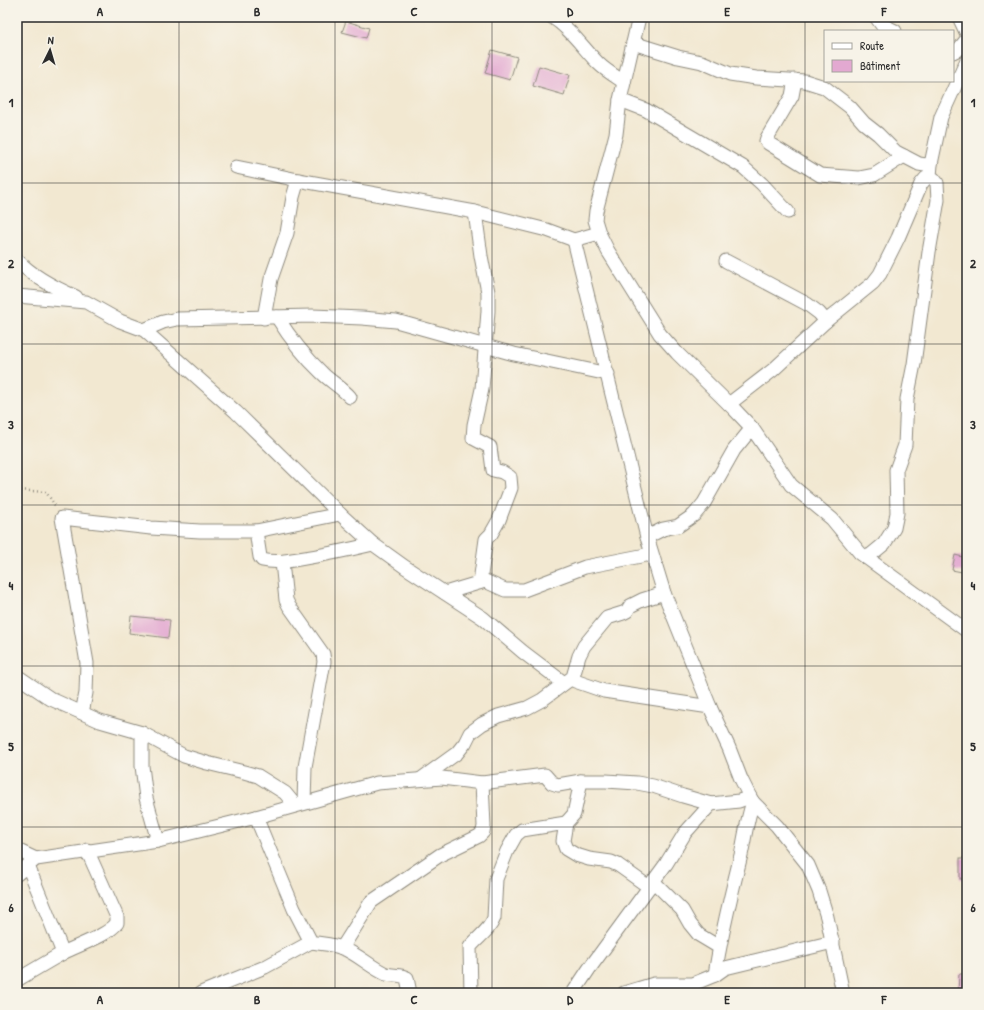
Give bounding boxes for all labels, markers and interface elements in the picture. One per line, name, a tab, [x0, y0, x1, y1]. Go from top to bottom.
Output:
text: A	[97, 2, 104, 20]
text: B	[254, 2, 261, 20]
text: C	[410, 2, 418, 20]
text: D	[567, 2, 574, 20]
text: E	[724, 2, 730, 20]
text: F	[881, 2, 888, 20]
north arrow	[30, 30, 70, 70]
legend	[824, 30, 954, 82]
text: N	[47, 33, 55, 47]
text: Route	[860, 37, 884, 54]
text: Bâtiment	[860, 57, 901, 74]
text: 1	[9, 93, 14, 111]
text: 1	[971, 93, 976, 111]
text: 2	[8, 254, 15, 272]
text: 2	[970, 254, 977, 272]
text: 3	[8, 415, 14, 433]
text: 3	[970, 415, 976, 433]
text: 4	[9, 576, 14, 594]
text: 4	[971, 576, 976, 594]
text: 5	[8, 737, 14, 755]
text: 5	[970, 737, 976, 755]
text: 6	[8, 898, 14, 916]
text: 6	[970, 898, 976, 916]
text: A	[97, 990, 104, 1008]
text: B	[254, 990, 261, 1008]
text: C	[410, 990, 418, 1008]
text: D	[567, 990, 574, 1008]
text: E	[724, 990, 730, 1008]
text: F	[881, 990, 888, 1008]

